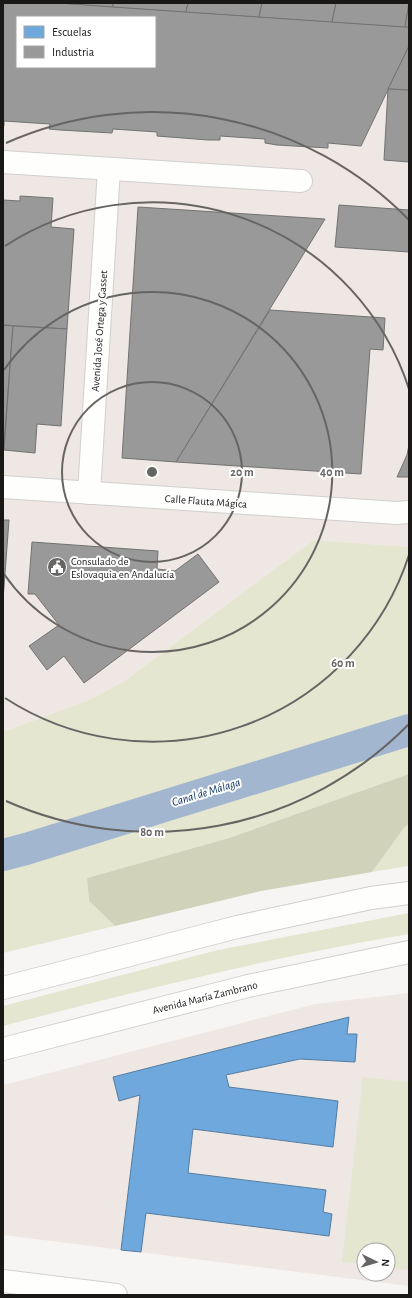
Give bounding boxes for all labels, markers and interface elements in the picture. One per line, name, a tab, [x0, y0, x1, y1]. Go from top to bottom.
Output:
legend	[16, 16, 156, 68]
text: Escuelas	[52, 26, 91, 38]
text: Industria	[52, 46, 95, 58]
street label: Avenida José Ortega y Gasset	[90, 269, 109, 392]
centre of rings	[145, 465, 159, 479]
text: 20 m	[230, 466, 254, 478]
text: 40 m	[320, 466, 344, 478]
street label: Calle Flauta Mágica	[164, 493, 248, 510]
public building icon: Consulado de Eslovaquia en Andalucía	[46, 556, 68, 578]
place label: Consulado de Eslovaquia en Andalucía	[71, 556, 174, 580]
text: 60 m	[331, 657, 355, 669]
water label: Canal de Málaga	[170, 776, 242, 808]
text: 80 m	[140, 826, 164, 838]
street label: Avenida María Zambrano	[151, 979, 259, 1016]
north arrow	[356, 1242, 396, 1282]
text: N	[380, 1259, 391, 1267]

